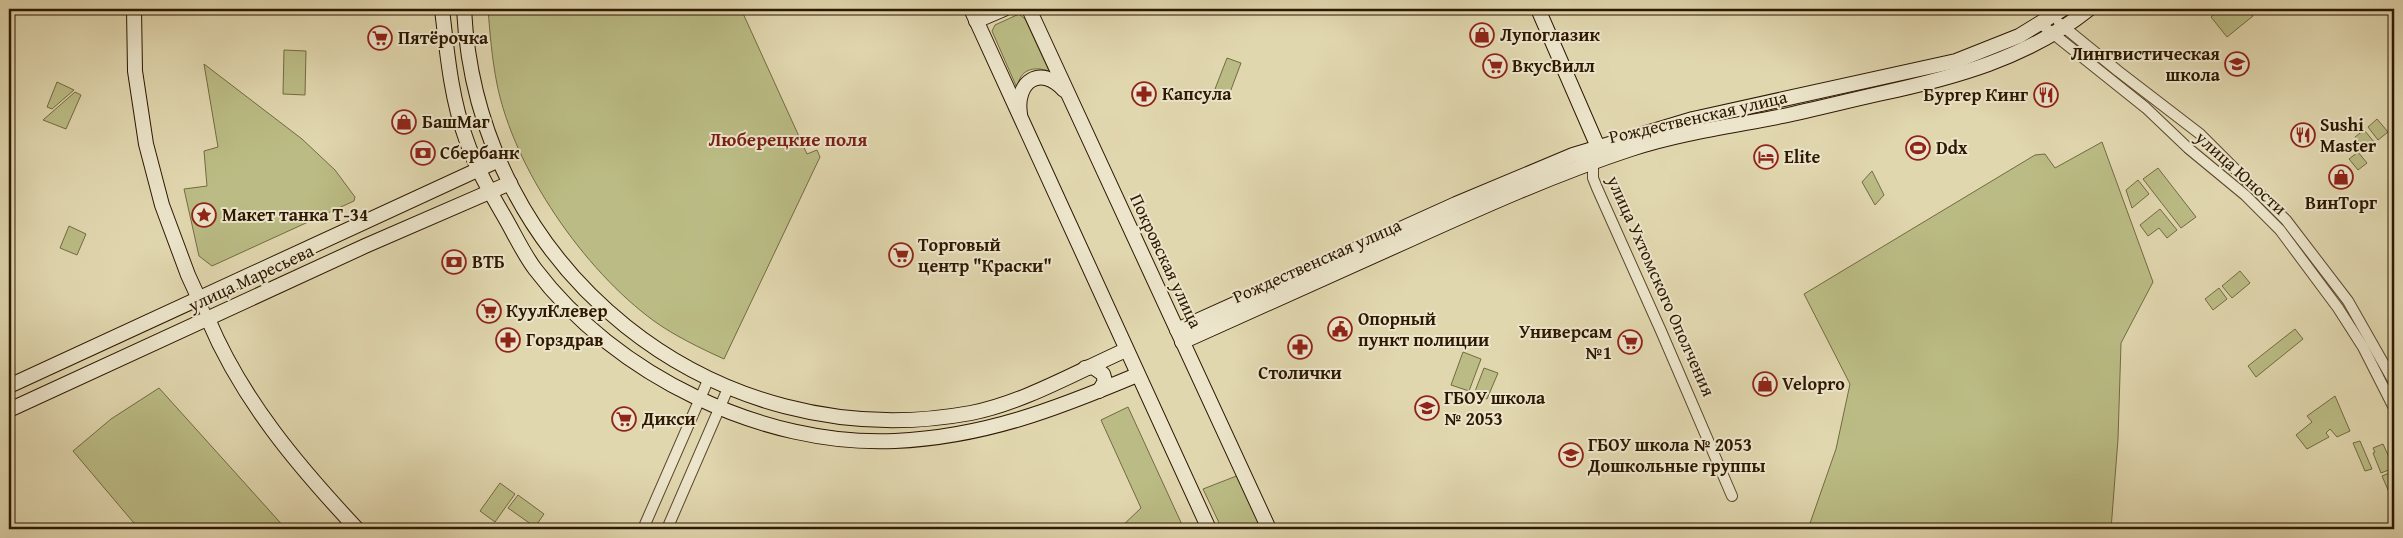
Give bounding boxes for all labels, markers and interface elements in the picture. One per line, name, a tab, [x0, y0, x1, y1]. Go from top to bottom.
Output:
place label: Лупоглазик	[1500, 21, 1600, 48]
shop icon: Лупоглазик	[1469, 22, 1495, 48]
place label: Пятёрочка	[398, 24, 489, 51]
supermarket icon: Пятёрочка	[367, 25, 393, 51]
place label: Лингвистическая школа	[2071, 40, 2221, 88]
school or university icon: Лингвистическая школа	[2224, 51, 2250, 77]
place label: ВкусВилл	[1512, 52, 1595, 79]
supermarket icon: ВкусВилл	[1482, 53, 1508, 79]
place label: Капсула	[1162, 80, 1232, 107]
pharmacy icon: Капсула	[1131, 81, 1157, 107]
place label: Бургер Кинг	[1924, 81, 2028, 108]
restaurant icon: Бургер Кинг	[2033, 82, 2059, 108]
street label: Рождественская улица	[1606, 83, 1790, 150]
place label: БашМаг	[422, 108, 489, 135]
shop icon: БашМаг	[391, 109, 417, 135]
place label: Sushi Master	[2320, 111, 2377, 159]
restaurant icon: Sushi Master	[2290, 122, 2316, 148]
street label: улица Юности	[2189, 123, 2293, 221]
district label: Люберецкие поля	[709, 125, 867, 153]
place label: Ddx	[1936, 134, 1968, 161]
sports icon: Ddx	[1905, 135, 1931, 161]
place label: Сбербанк	[440, 139, 520, 166]
bank icon: Сбербанк	[410, 140, 436, 166]
place label: Elite	[1784, 143, 1821, 170]
hotel icon: Elite	[1753, 144, 1779, 170]
shop icon: ВинТорг	[2328, 164, 2354, 190]
street label: улица Ухтомского Ополчения	[1600, 170, 1722, 401]
street label: Покровская улица	[1123, 189, 1210, 333]
place label: ВинТорг	[2305, 189, 2377, 216]
place label: Макет танка Т-34	[222, 201, 368, 228]
place icon: Макет танка Т-34	[191, 202, 217, 228]
street label: Рождественская улица	[1228, 211, 1406, 310]
place label: Торговый центр "Краски"	[918, 231, 1052, 279]
street label: улица Маресьева	[183, 236, 318, 319]
supermarket icon: Торговый центр "Краски"	[888, 242, 914, 268]
place label: ВТБ	[472, 248, 505, 275]
bank icon: ВТБ	[441, 249, 467, 275]
place label: КуулКлевер	[506, 297, 608, 324]
supermarket icon: КуулКлевер	[476, 298, 502, 324]
place label: Опорный пункт полиции	[1358, 305, 1489, 353]
public building icon: Опорный пункт полиции	[1327, 316, 1353, 342]
place label: Универсам №1	[1519, 318, 1612, 366]
place label: Горздрав	[526, 326, 604, 353]
pharmacy icon: Горздрав	[495, 327, 521, 353]
supermarket icon: Универсам №1	[1617, 329, 1643, 355]
pharmacy icon: Столички	[1287, 334, 1313, 360]
place label: Столички	[1258, 359, 1342, 386]
place label: Velopro	[1782, 370, 1845, 397]
shop icon: Velopro	[1752, 371, 1778, 397]
place label: ГБОУ школа № 2053	[1444, 384, 1546, 432]
school or university icon: ГБОУ школа № 2053	[1414, 395, 1440, 421]
place label: Дикси	[641, 405, 696, 432]
supermarket icon: Дикси	[611, 406, 637, 432]
place label: ГБОУ школа № 2053 Дошкольные группы	[1587, 431, 1765, 479]
school or university icon: ГБОУ школа № 2053 Дошкольные группы	[1558, 442, 1584, 468]

